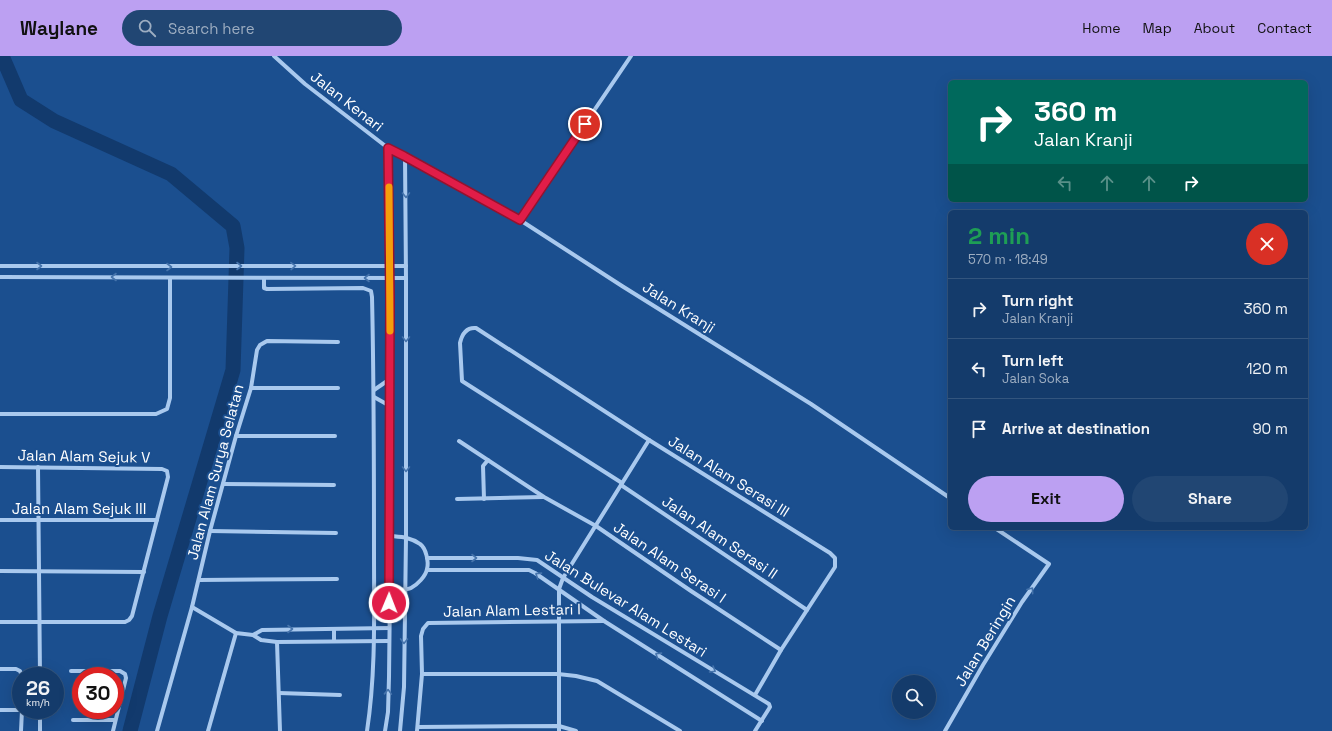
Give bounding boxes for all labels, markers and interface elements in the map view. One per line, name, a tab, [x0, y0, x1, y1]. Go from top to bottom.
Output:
search box	[122, 10, 402, 46]
text: Waylane	[20, 16, 98, 41]
icon: search	[136, 17, 158, 39]
text: Search here	[168, 19, 255, 38]
text: Home	[1082, 19, 1120, 37]
text: Map	[1142, 19, 1172, 37]
text: About	[1194, 19, 1235, 37]
text: Contact	[1257, 19, 1312, 37]
street label: Jalan Kenari	[307, 67, 387, 135]
text: 360 m	[1034, 93, 1118, 129]
icon: right	[968, 96, 1020, 148]
pin	[568, 107, 602, 141]
icon: arrive	[574, 113, 596, 135]
text: Jalan Kranji	[1034, 128, 1133, 151]
icon: left	[1054, 172, 1076, 194]
icon: ahead	[1096, 172, 1118, 194]
icon: ahead	[1138, 172, 1160, 194]
icon: right	[1180, 172, 1202, 194]
one-way arrow	[402, 192, 410, 198]
text: 2 min	[968, 220, 1030, 251]
button: close	[1246, 223, 1288, 265]
text: 570 m · 18:49	[968, 251, 1048, 268]
one-way arrow	[36, 262, 42, 270]
one-way arrow	[236, 262, 242, 270]
one-way arrow	[290, 262, 296, 270]
one-way arrow	[166, 263, 172, 271]
one-way arrow	[111, 273, 117, 281]
one-way arrow	[364, 274, 370, 282]
street label: Jalan Kranji	[639, 277, 719, 337]
text: Turn right	[1002, 291, 1073, 310]
icon: right	[968, 298, 990, 320]
text: 360 m	[1243, 299, 1288, 318]
text: Jalan Kranji	[1002, 310, 1073, 327]
one-way arrow	[402, 336, 410, 342]
text: Turn left	[1002, 351, 1064, 370]
icon: left	[968, 358, 990, 380]
text: 120 m	[1246, 359, 1288, 378]
text: Jalan Soka	[1002, 370, 1069, 387]
street label: Jalan Alam Surya Selatan	[182, 382, 248, 562]
icon: arrive	[968, 418, 990, 440]
text: Arrive at destination	[1002, 419, 1150, 438]
text: 90 m	[1252, 419, 1288, 438]
street label: Jalan Alam Serasi III	[665, 431, 793, 521]
street label: Jalan Alam Sejuk V	[17, 445, 151, 467]
one-way arrow	[402, 466, 410, 472]
button: Exit	[968, 476, 1124, 522]
button: Share	[1132, 476, 1288, 522]
street label: Jalan Alam Serasi II	[659, 492, 781, 582]
street label: Jalan Alam Sejuk III	[12, 499, 146, 518]
street label: Jalan Alam Serasi I	[610, 518, 730, 606]
street label: Jalan Bulevar Alam Lestari	[541, 545, 711, 661]
one-way arrow	[471, 554, 477, 562]
one-way arrow	[535, 572, 542, 580]
position arrow	[368, 582, 410, 624]
one-way arrow	[1026, 588, 1033, 595]
street label: Jalan Beringin	[951, 592, 1019, 690]
street label: Jalan Alam Lestari I	[443, 599, 581, 621]
one-way arrow	[287, 625, 293, 633]
one-way arrow	[400, 638, 408, 644]
one-way arrow	[655, 652, 662, 660]
one-way arrow	[709, 665, 716, 672]
speed limit sign: 30	[72, 667, 124, 719]
text: 26	[26, 675, 50, 701]
map controls	[892, 675, 936, 719]
button: search	[892, 675, 936, 719]
one-way arrow	[384, 689, 393, 695]
text: km/h	[26, 696, 50, 709]

